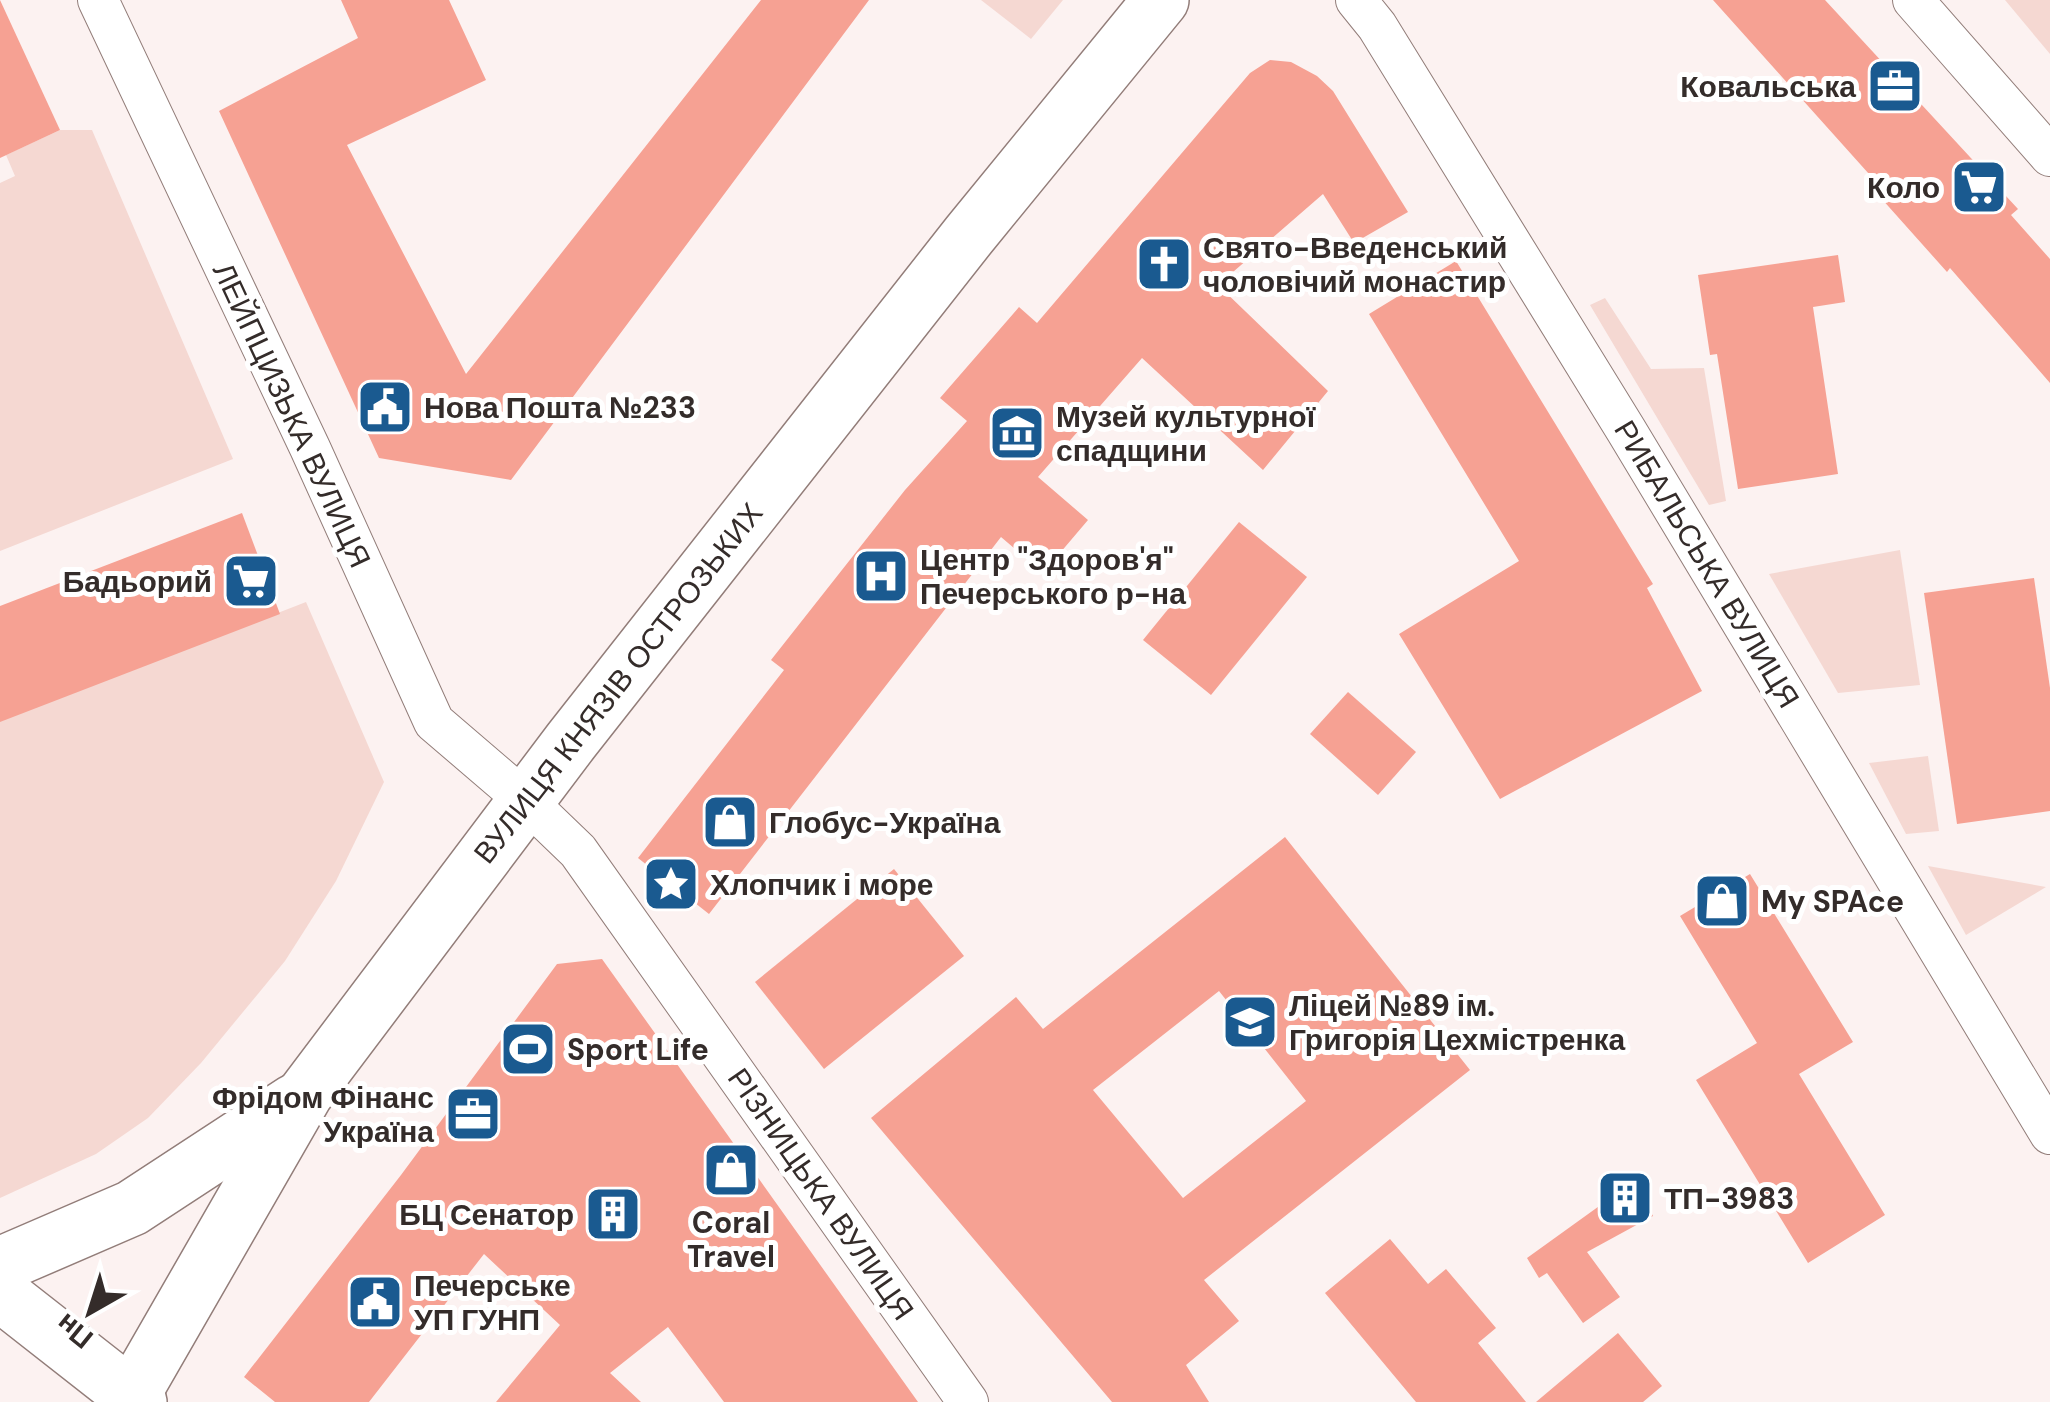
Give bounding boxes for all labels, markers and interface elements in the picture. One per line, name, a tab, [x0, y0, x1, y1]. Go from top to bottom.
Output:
office icon: Ковальська	[1865, 56, 1925, 116]
place label: Ковальська	[1680, 67, 1856, 106]
supermarket icon: Коло	[1949, 157, 2009, 217]
place label: Коло	[1867, 168, 1940, 207]
place label: Свято-Введенський чоловічий монастир	[1203, 228, 1507, 301]
church icon: Свято-Введенський чоловічий монастир	[1134, 234, 1194, 294]
street label: ЛЕЙПЦИЗЬКА ВУЛИЦЯ	[204, 256, 380, 574]
public building icon: Нова Пошта №233	[355, 377, 415, 437]
place label: Нова Пошта №233	[424, 388, 696, 427]
place label: Музей культурної спадщини	[1056, 397, 1316, 470]
museum icon: Музей культурної спадщини	[987, 403, 1047, 463]
street label: РИБАЛЬСЬКА ВУЛИЦЯ	[1606, 413, 1808, 715]
street label: ВУЛИЦЯ КНЯЗІВ ОСТРОЗЬКИХ	[465, 495, 771, 871]
place label: Центр "Здоров'я" Печерського р-на	[920, 540, 1186, 613]
hospital icon: Центр "Здоров'я" Печерського р-на	[851, 546, 911, 606]
supermarket icon: Бадьорий	[221, 551, 281, 611]
place label: Бадьорий	[63, 562, 212, 601]
shop icon: Глобус-Україна	[700, 792, 760, 852]
place label: Глобус-Україна	[769, 803, 1001, 842]
place icon: Хлопчик і море	[641, 854, 701, 914]
place label: Хлопчик і море	[710, 865, 934, 904]
shop icon: My SPAce	[1692, 871, 1752, 931]
place label: My SPAce	[1761, 882, 1904, 921]
place label: Ліцей №89 ім. Григорія Цехмістренка	[1289, 986, 1626, 1059]
school or university icon: Ліцей №89 ім. Григорія Цехмістренка	[1220, 992, 1280, 1052]
sports icon: Sport Life	[498, 1019, 558, 1079]
place label: Sport Life	[567, 1030, 709, 1069]
street label: РІЗНИЦЬКА ВУЛИЦЯ	[719, 1060, 923, 1328]
place label: Фрідом Фінанс Україна	[212, 1078, 434, 1151]
office icon: Фрідом Фінанс Україна	[443, 1084, 503, 1144]
shop icon: Coral Travel	[701, 1140, 761, 1200]
building icon: ТП-3983	[1595, 1168, 1655, 1228]
place label: ТП-3983	[1664, 1179, 1794, 1218]
building icon: БЦ Сенатор	[583, 1184, 643, 1244]
place label: БЦ Сенатор	[399, 1195, 574, 1234]
place label: Coral Travel	[687, 1203, 775, 1276]
north arrow	[40, 1262, 140, 1362]
place label: Печерське УП ГУНП	[414, 1266, 571, 1339]
public building icon: Печерське УП ГУНП	[345, 1272, 405, 1332]
text: Пн	[49, 1305, 101, 1357]

